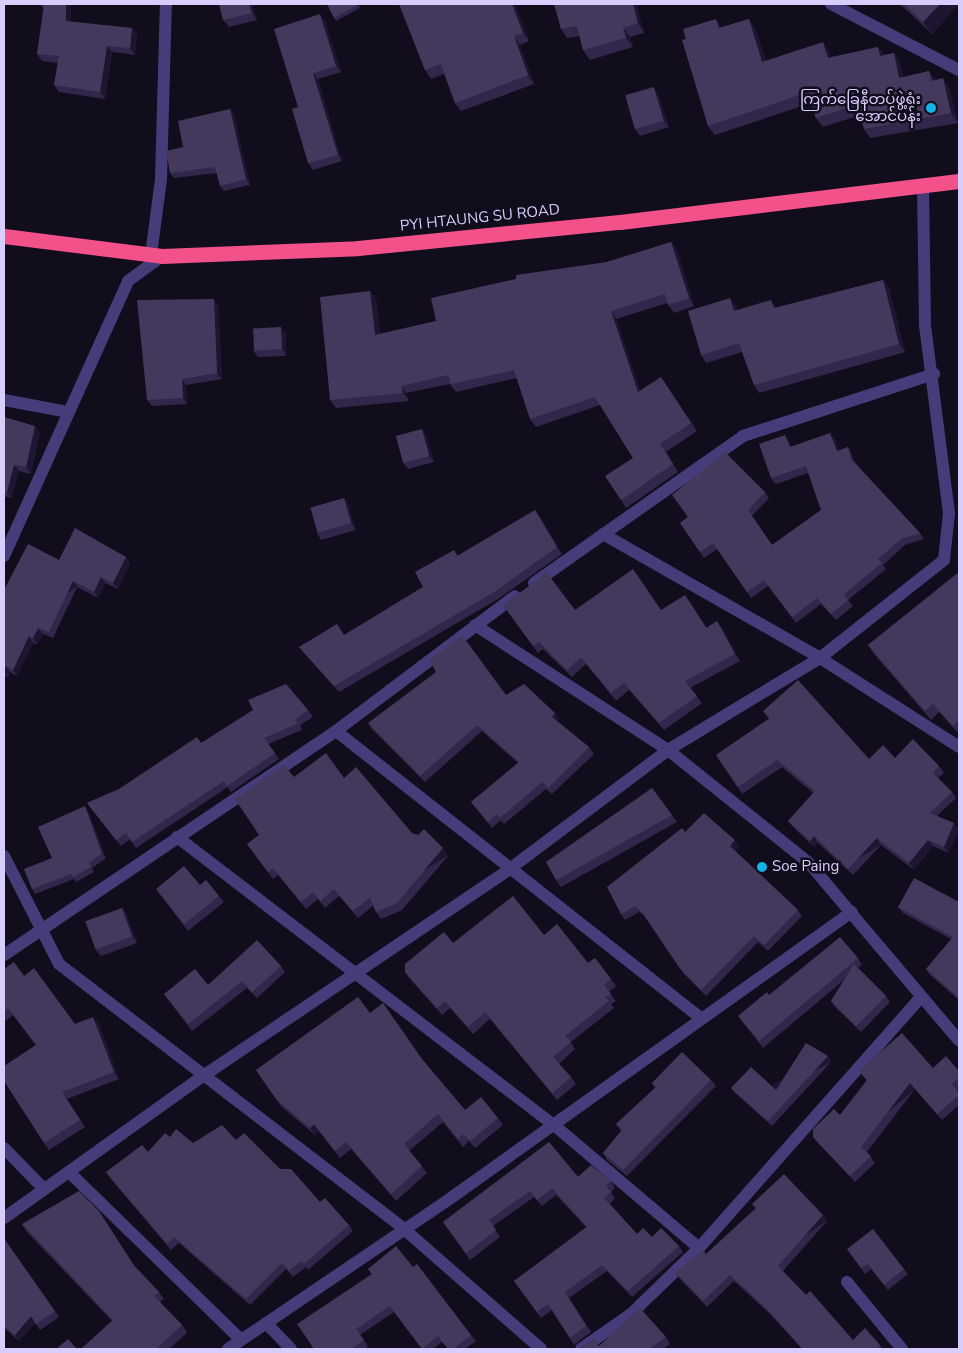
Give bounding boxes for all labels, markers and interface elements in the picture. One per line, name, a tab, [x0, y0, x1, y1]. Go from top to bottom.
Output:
place label: ကြက်ခြေနီတပ်ဖွဲ့ရုံး အောင်ပန်း	[800, 90, 921, 125]
marker: ကြက်ခြေနီတပ်ဖွဲ့ရုံး အောင်ပန်း	[925, 102, 937, 114]
street label: PYI HTAUNG SU ROAD	[399, 201, 561, 235]
place label: Soe Paing	[772, 858, 839, 876]
marker: Soe Paing	[756, 861, 768, 873]

